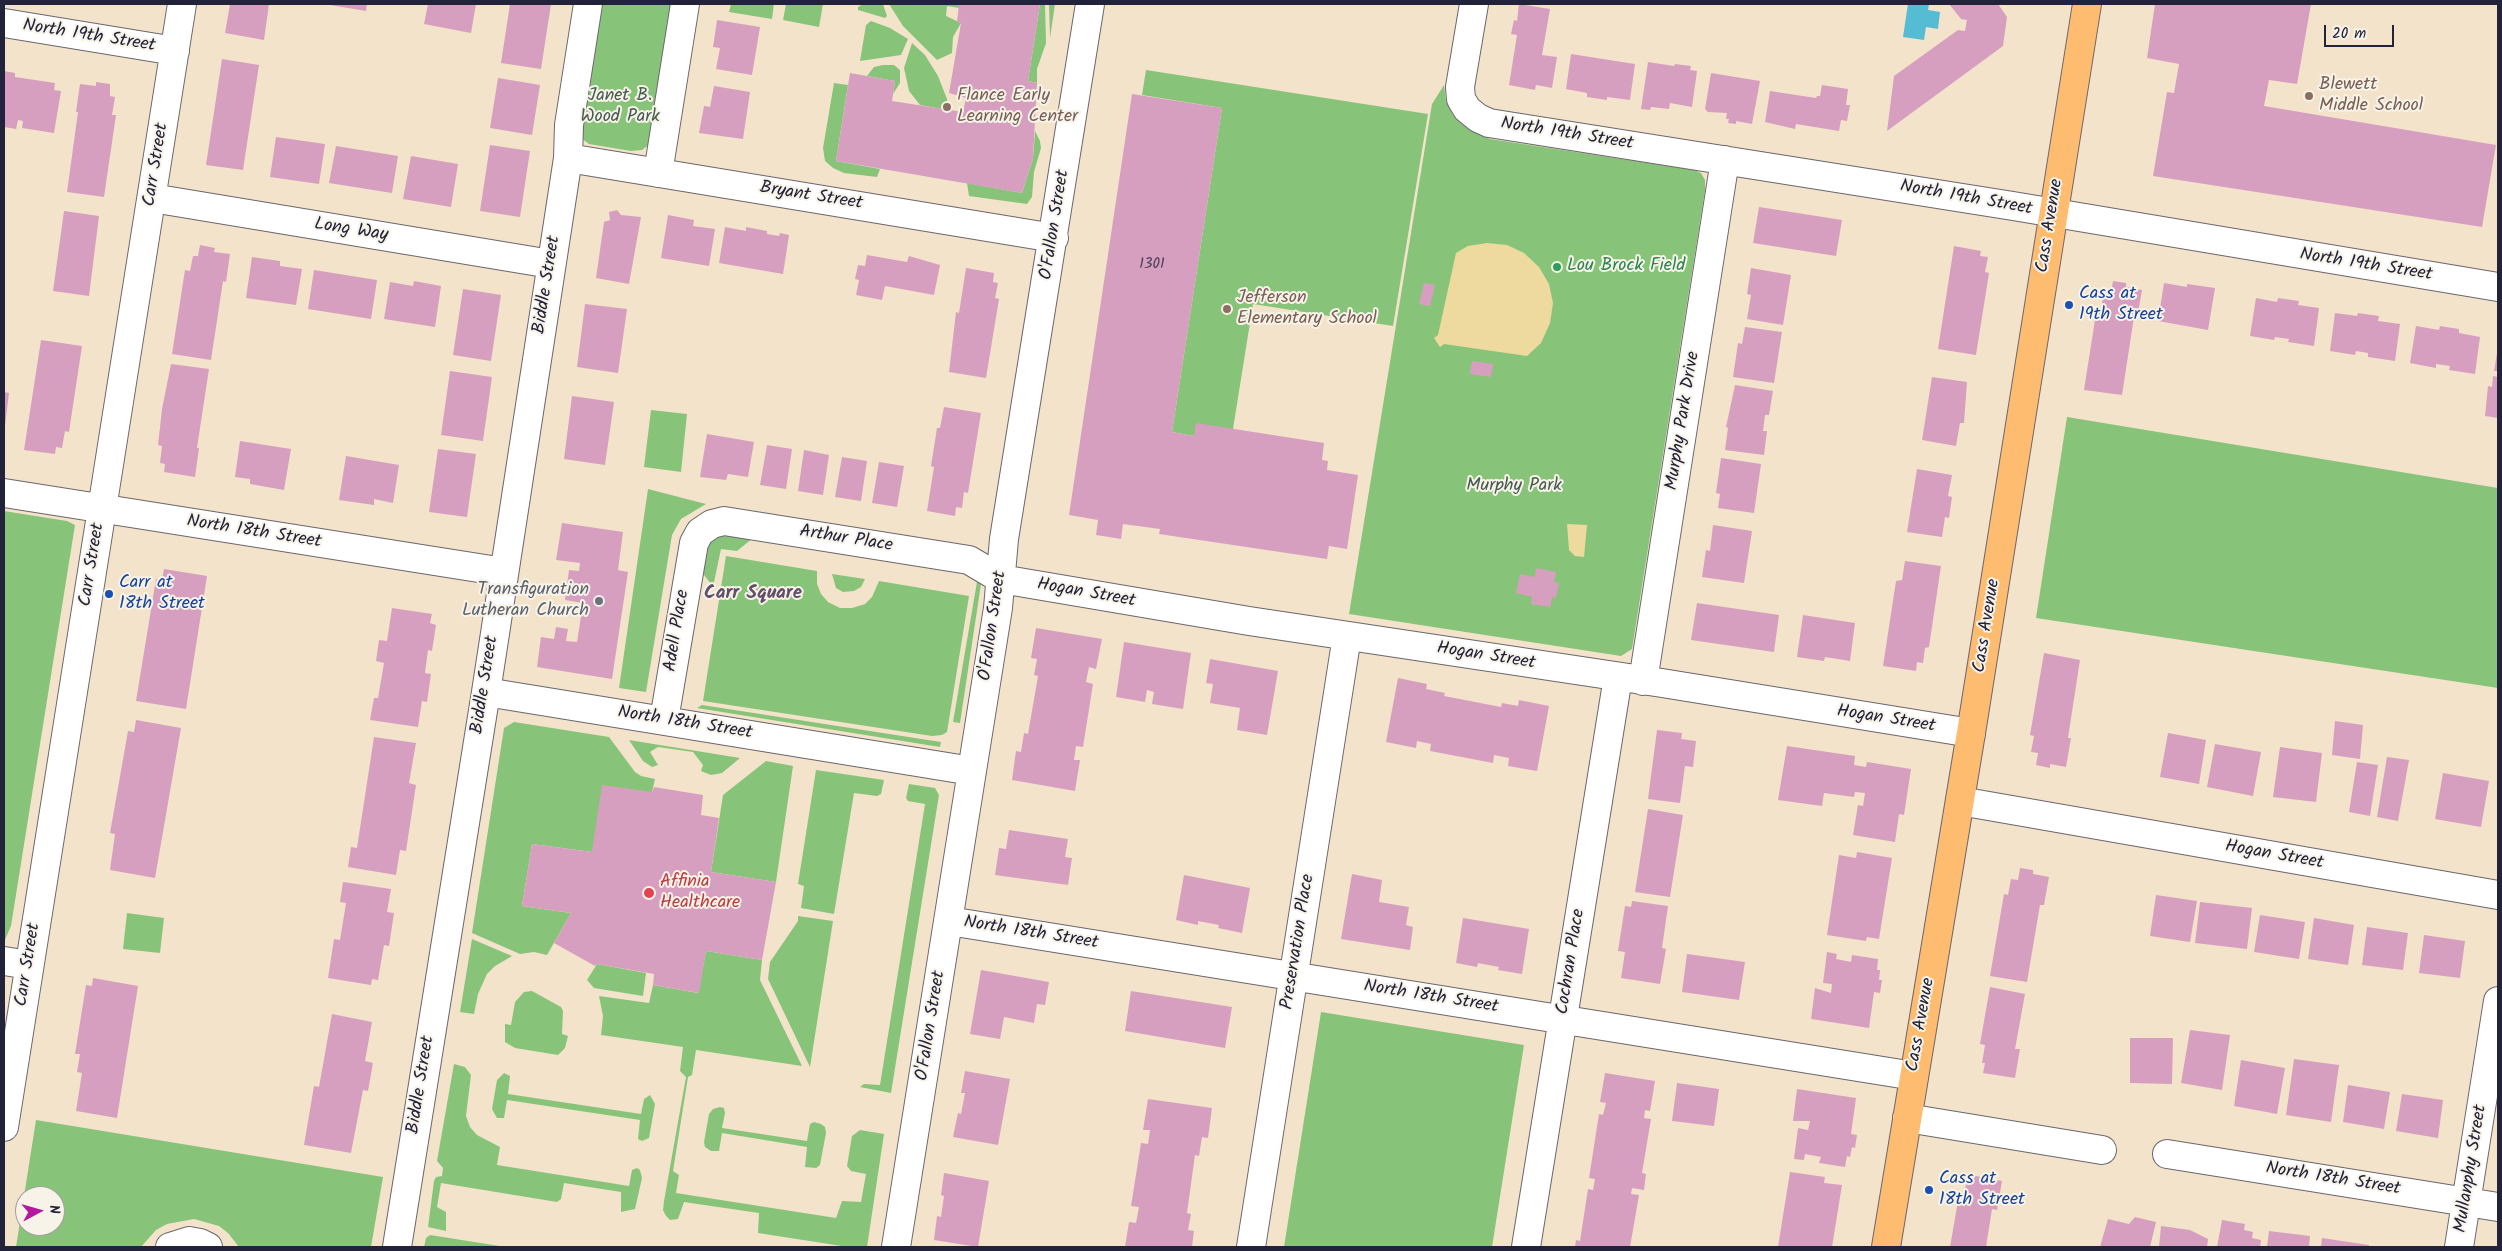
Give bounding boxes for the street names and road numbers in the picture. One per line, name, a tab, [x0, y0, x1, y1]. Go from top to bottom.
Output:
street label: North 19th Street	[21, 16, 157, 58]
street label: North 19th Street	[1499, 114, 1635, 156]
street label: Carr Street	[140, 122, 174, 208]
street label: O'Fallon Street	[1037, 169, 1075, 281]
street label: North 19th Street	[1898, 177, 2034, 221]
street label: Bryant Street	[758, 178, 864, 216]
street label: Cass Avenue	[2033, 178, 2069, 274]
street label: Long Way	[313, 215, 389, 247]
street label: Biddle Street	[530, 234, 566, 336]
street label: North 19th Street	[2298, 245, 2434, 287]
street label: Murphy Park Drive	[1662, 350, 1706, 492]
street label: North 18th Street	[185, 512, 323, 554]
street label: Carr Street	[76, 522, 110, 608]
street label: Arthur Place	[798, 522, 894, 558]
street label: O'Fallon Street	[976, 570, 1012, 682]
street label: Hogan Street	[1035, 575, 1137, 613]
street label: Cass Avenue	[1970, 578, 2006, 674]
street label: Adell Place	[661, 588, 695, 674]
street label: Biddle Street	[468, 634, 504, 736]
street label: Hogan Street	[1435, 639, 1537, 675]
street label: Hogan Street	[1835, 702, 1937, 738]
street label: North 18th Street	[616, 703, 754, 745]
street label: Hogan Street	[2223, 837, 2325, 875]
street label: Preservation Place	[1278, 873, 1320, 1011]
street label: Cochran Place	[1553, 908, 1591, 1016]
street label: North 18th Street	[962, 913, 1100, 955]
street label: Carr Street	[12, 922, 46, 1008]
street label: O'Fallon Street	[913, 970, 951, 1082]
street label: Cass Avenue	[1903, 976, 1941, 1074]
street label: North 18th Street	[1362, 977, 1500, 1019]
street label: Biddle Street	[404, 1034, 440, 1136]
street label: Mullanphy Street	[2451, 1103, 2493, 1235]
street label: North 18th Street	[2264, 1159, 2402, 1201]

